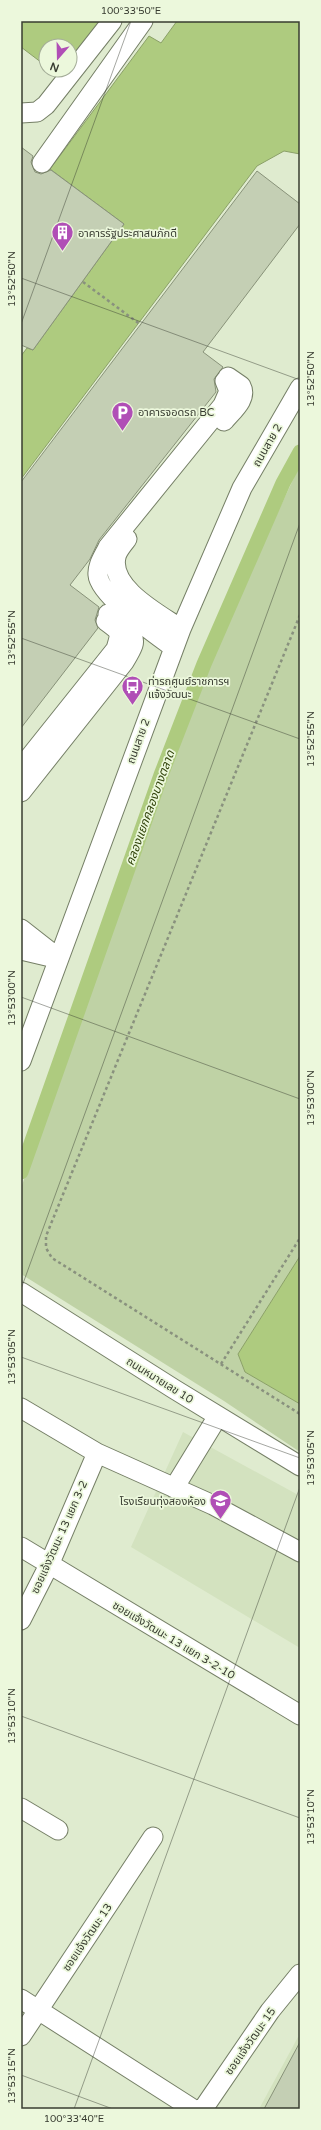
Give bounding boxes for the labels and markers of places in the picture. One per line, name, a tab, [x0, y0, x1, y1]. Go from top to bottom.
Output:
building icon: อาคารรัฐประศาสนภักดี	[49, 220, 75, 253]
place label: อาคารรัฐประศาสนภักดี	[78, 227, 177, 240]
parking icon: อาคารจอดรถ BC	[110, 399, 136, 432]
place label: อาคารจอดรถ BC	[138, 406, 215, 419]
bus stop icon: ท่ารถศูนย์ราชการฯ แจ้งวัฒนะ	[119, 674, 145, 707]
place label: ท่ารถศูนย์ราชการฯ แจ้งวัฒนะ	[148, 675, 229, 701]
school or university icon: โรงเรียนทุ่งสองห้อง	[208, 1488, 234, 1521]
place label: โรงเรียนทุ่งสองห้อง	[120, 1495, 206, 1508]

